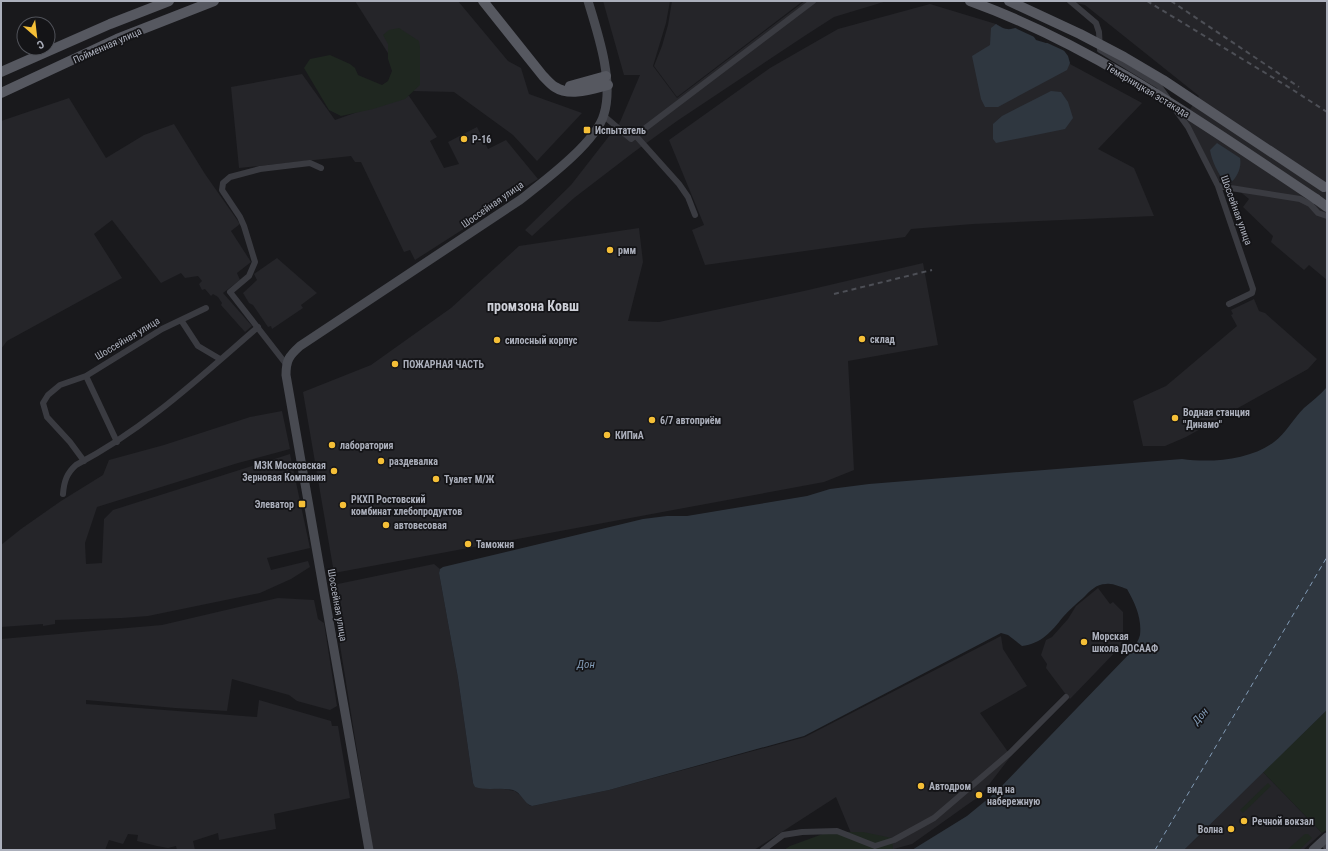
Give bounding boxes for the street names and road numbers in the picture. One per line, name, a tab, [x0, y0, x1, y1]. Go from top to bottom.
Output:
street label: Пойменная улица	[71, 25, 143, 65]
street label: Темерницкая эстакада	[1104, 61, 1192, 120]
street label: Шоссейная улица	[1219, 174, 1254, 247]
street label: Шоссейная улица	[459, 179, 526, 230]
street label: Шоссейная улица	[93, 315, 162, 362]
street label: Шоссейная улица	[326, 568, 349, 642]

